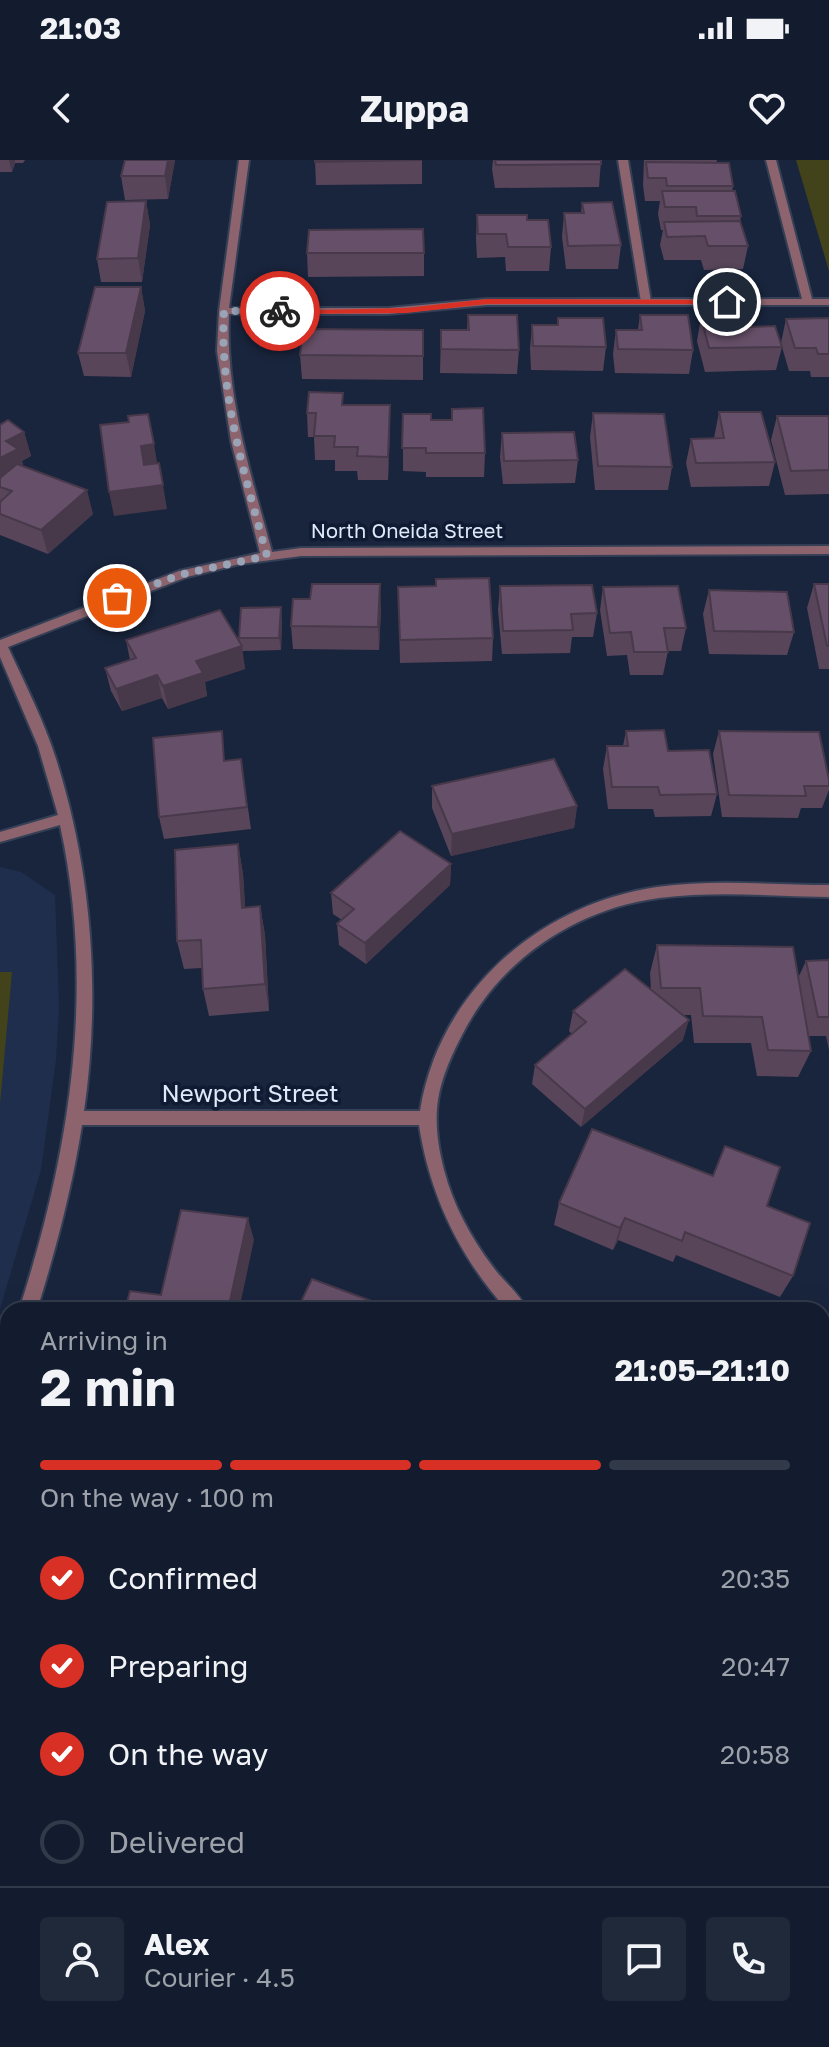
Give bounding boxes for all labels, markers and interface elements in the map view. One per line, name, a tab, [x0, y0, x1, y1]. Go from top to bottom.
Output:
text: 21:03	[40, 10, 121, 46]
icon: back	[40, 86, 84, 130]
icon: heart	[745, 86, 789, 130]
text: Zuppa	[360, 87, 469, 130]
pin	[693, 268, 761, 336]
courier	[240, 271, 320, 351]
icon: home	[705, 280, 749, 324]
icon: bike	[258, 289, 302, 333]
street label: North Oneida Street	[311, 518, 503, 542]
pin	[83, 564, 151, 632]
icon: bag	[95, 576, 139, 620]
street label: Newport Street	[162, 1078, 339, 1107]
text: Arriving in	[40, 1325, 168, 1356]
text: 21:05–21:10	[615, 1352, 790, 1388]
text: 2 min	[40, 1355, 176, 1417]
text: On the way · 100 m	[40, 1482, 274, 1513]
icon: check	[40, 1556, 84, 1600]
text: Confirmed	[108, 1560, 258, 1596]
text: 20:35	[721, 1563, 790, 1594]
icon: check	[40, 1644, 84, 1688]
text: Preparing	[108, 1648, 249, 1684]
text: 20:47	[721, 1651, 790, 1682]
icon: check	[40, 1732, 84, 1776]
text: On the way	[108, 1736, 268, 1772]
text: 20:58	[720, 1739, 790, 1770]
text: Delivered	[108, 1824, 245, 1860]
button: person	[40, 1917, 124, 2001]
button: chat	[602, 1917, 686, 2001]
button: phone	[706, 1917, 790, 2001]
text: Alex	[144, 1926, 209, 1962]
text: Courier · 4.5	[144, 1962, 295, 1993]

